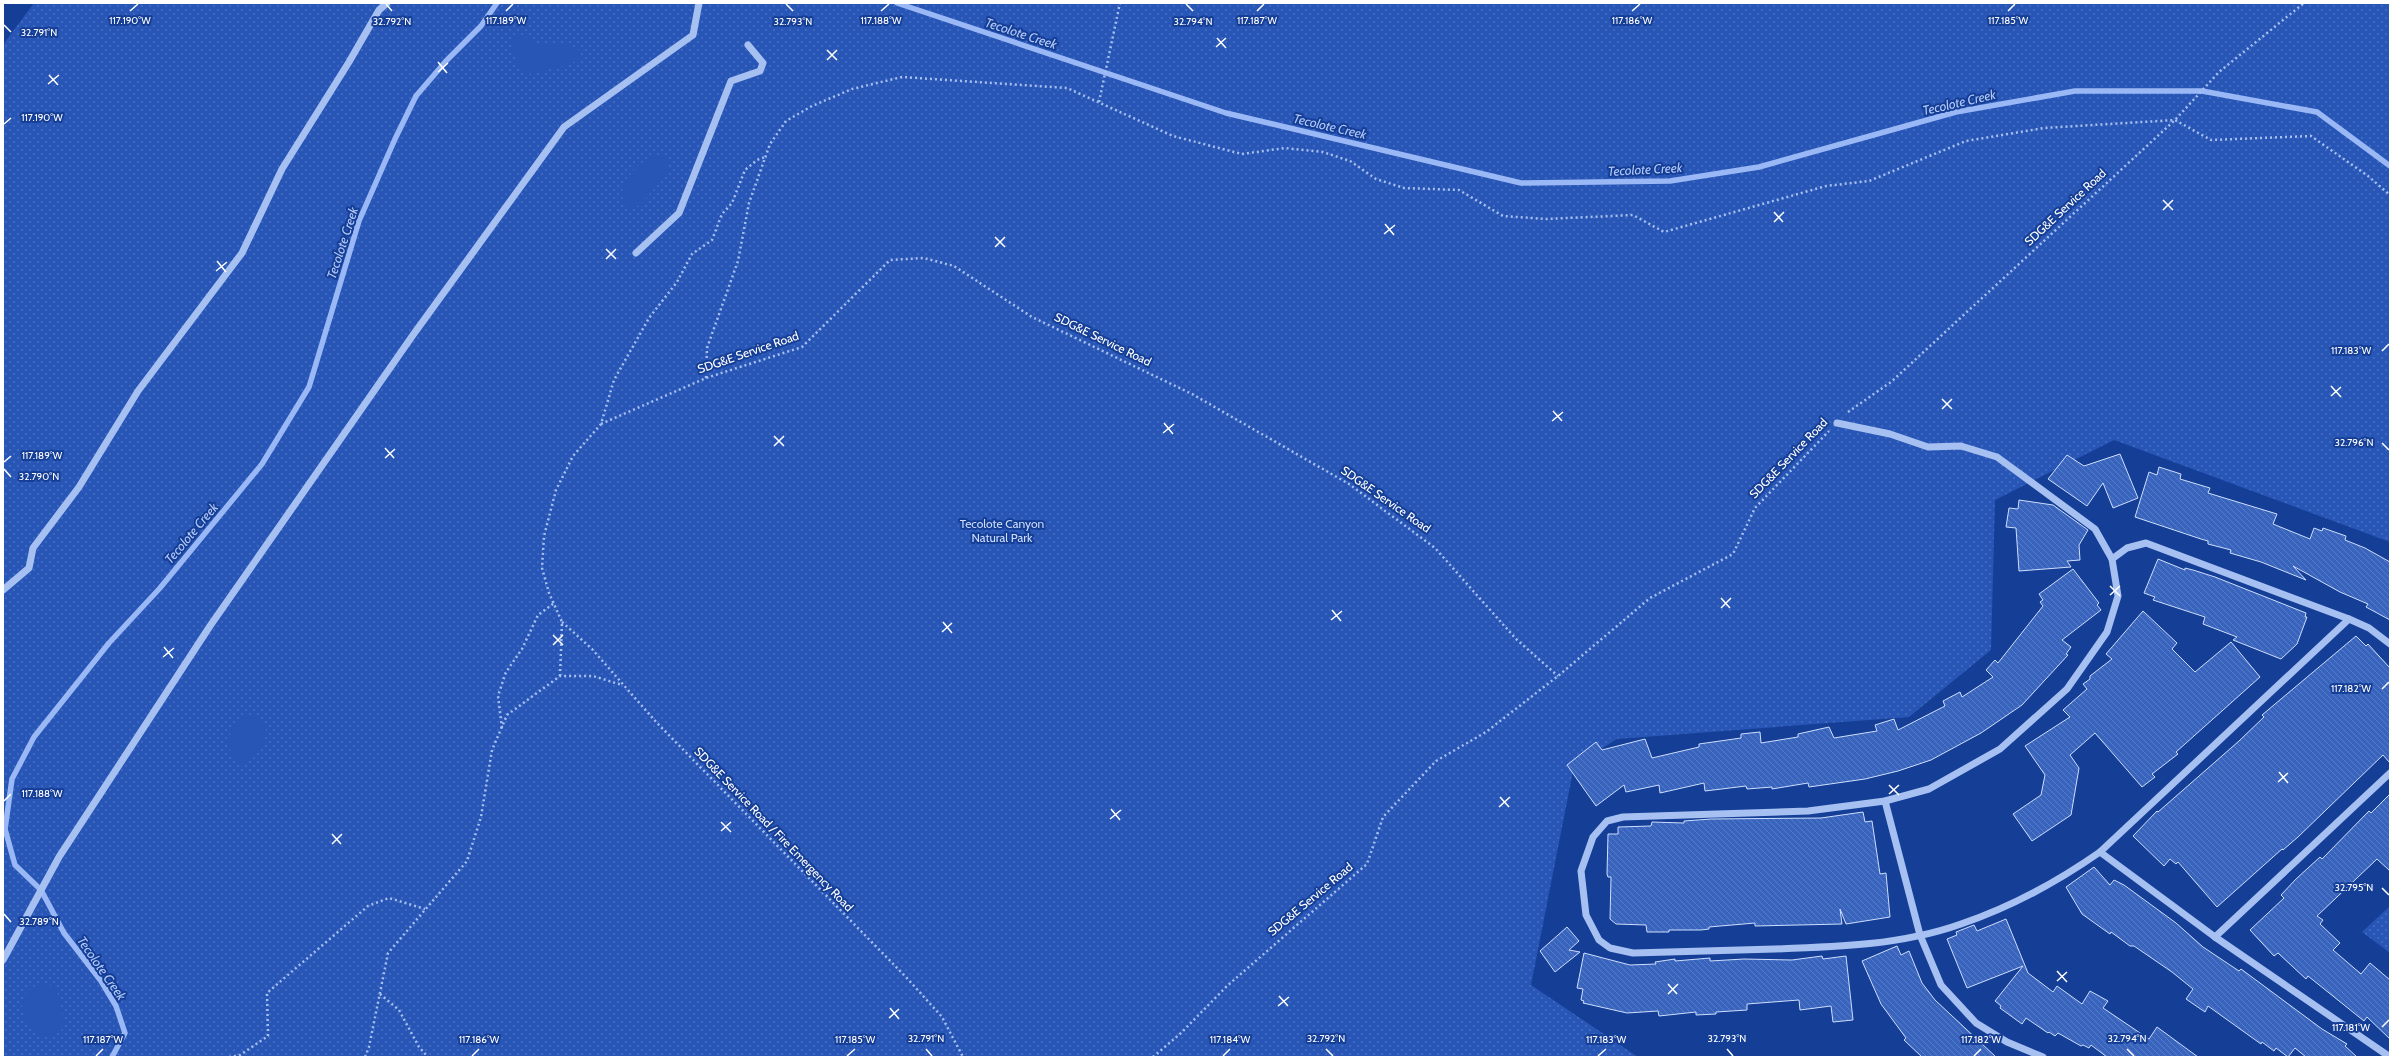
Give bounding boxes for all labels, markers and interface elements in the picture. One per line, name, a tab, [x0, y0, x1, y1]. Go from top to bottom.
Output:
text: 117.190°W	[109, 14, 151, 27]
text: 117.189°W	[486, 14, 527, 27]
text: 117.188°W	[861, 14, 902, 27]
water label: Tecolote Creek	[983, 14, 1059, 52]
text: 117.187°W	[1237, 14, 1277, 27]
text: 117.186°W	[1612, 14, 1653, 27]
text: 117.185°W	[1988, 14, 2029, 27]
text: 32.792°N	[373, 15, 411, 28]
text: 32.793°N	[774, 15, 812, 28]
text: 32.794°N	[1173, 15, 1213, 28]
text: 32.791°N	[21, 26, 57, 39]
water label: Tecolote Creek	[1921, 86, 1998, 118]
water label: Tecolote Creek	[1292, 110, 1369, 142]
text: 117.190°W	[21, 111, 63, 124]
water label: Tecolote Creek	[1607, 159, 1683, 179]
street label: SDG&E Service Road	[2021, 165, 2109, 249]
water label: Tecolote Creek	[323, 205, 361, 281]
street label: SDG&E Service Road	[1052, 309, 1154, 369]
street label: SDG&E Service Road	[695, 328, 801, 376]
text: 117.183°W	[2331, 344, 2372, 357]
street label: SDG&E Service Road	[1746, 415, 1830, 501]
text: 32.796°N	[2335, 436, 2373, 449]
text: 117.189°W	[22, 449, 63, 462]
street label: SDG&E Service Road	[1338, 462, 1434, 536]
text: 32.790°N	[19, 470, 59, 483]
water label: Tecolote Creek	[161, 499, 221, 567]
park label: Tecolote Canyon Natural Park	[960, 516, 1045, 545]
text: 117.182°W	[2331, 682, 2372, 695]
street label: SDG&E Service Road / Fire Emergency Road	[691, 744, 857, 914]
text: 117.188°W	[22, 787, 63, 800]
street label: SDG&E Service Road	[1265, 859, 1355, 939]
text: 32.795°N	[2335, 881, 2373, 894]
text: 32.789°N	[19, 915, 59, 928]
water label: Tecolote Creek	[74, 933, 130, 1004]
text: 117.181°W	[2332, 1021, 2371, 1034]
text: 32.791°N	[908, 1032, 944, 1045]
text: 32.792°N	[1307, 1032, 1345, 1045]
text: 32.793°N	[1708, 1032, 1746, 1045]
text: 32.794°N	[2107, 1032, 2147, 1045]
text: 117.187°W	[83, 1033, 123, 1046]
text: 117.186°W	[459, 1033, 500, 1046]
text: 117.185°W	[835, 1033, 876, 1046]
text: 117.184°W	[1210, 1033, 1251, 1046]
text: 117.183°W	[1586, 1033, 1627, 1046]
text: 117.182°W	[1961, 1033, 2002, 1046]

